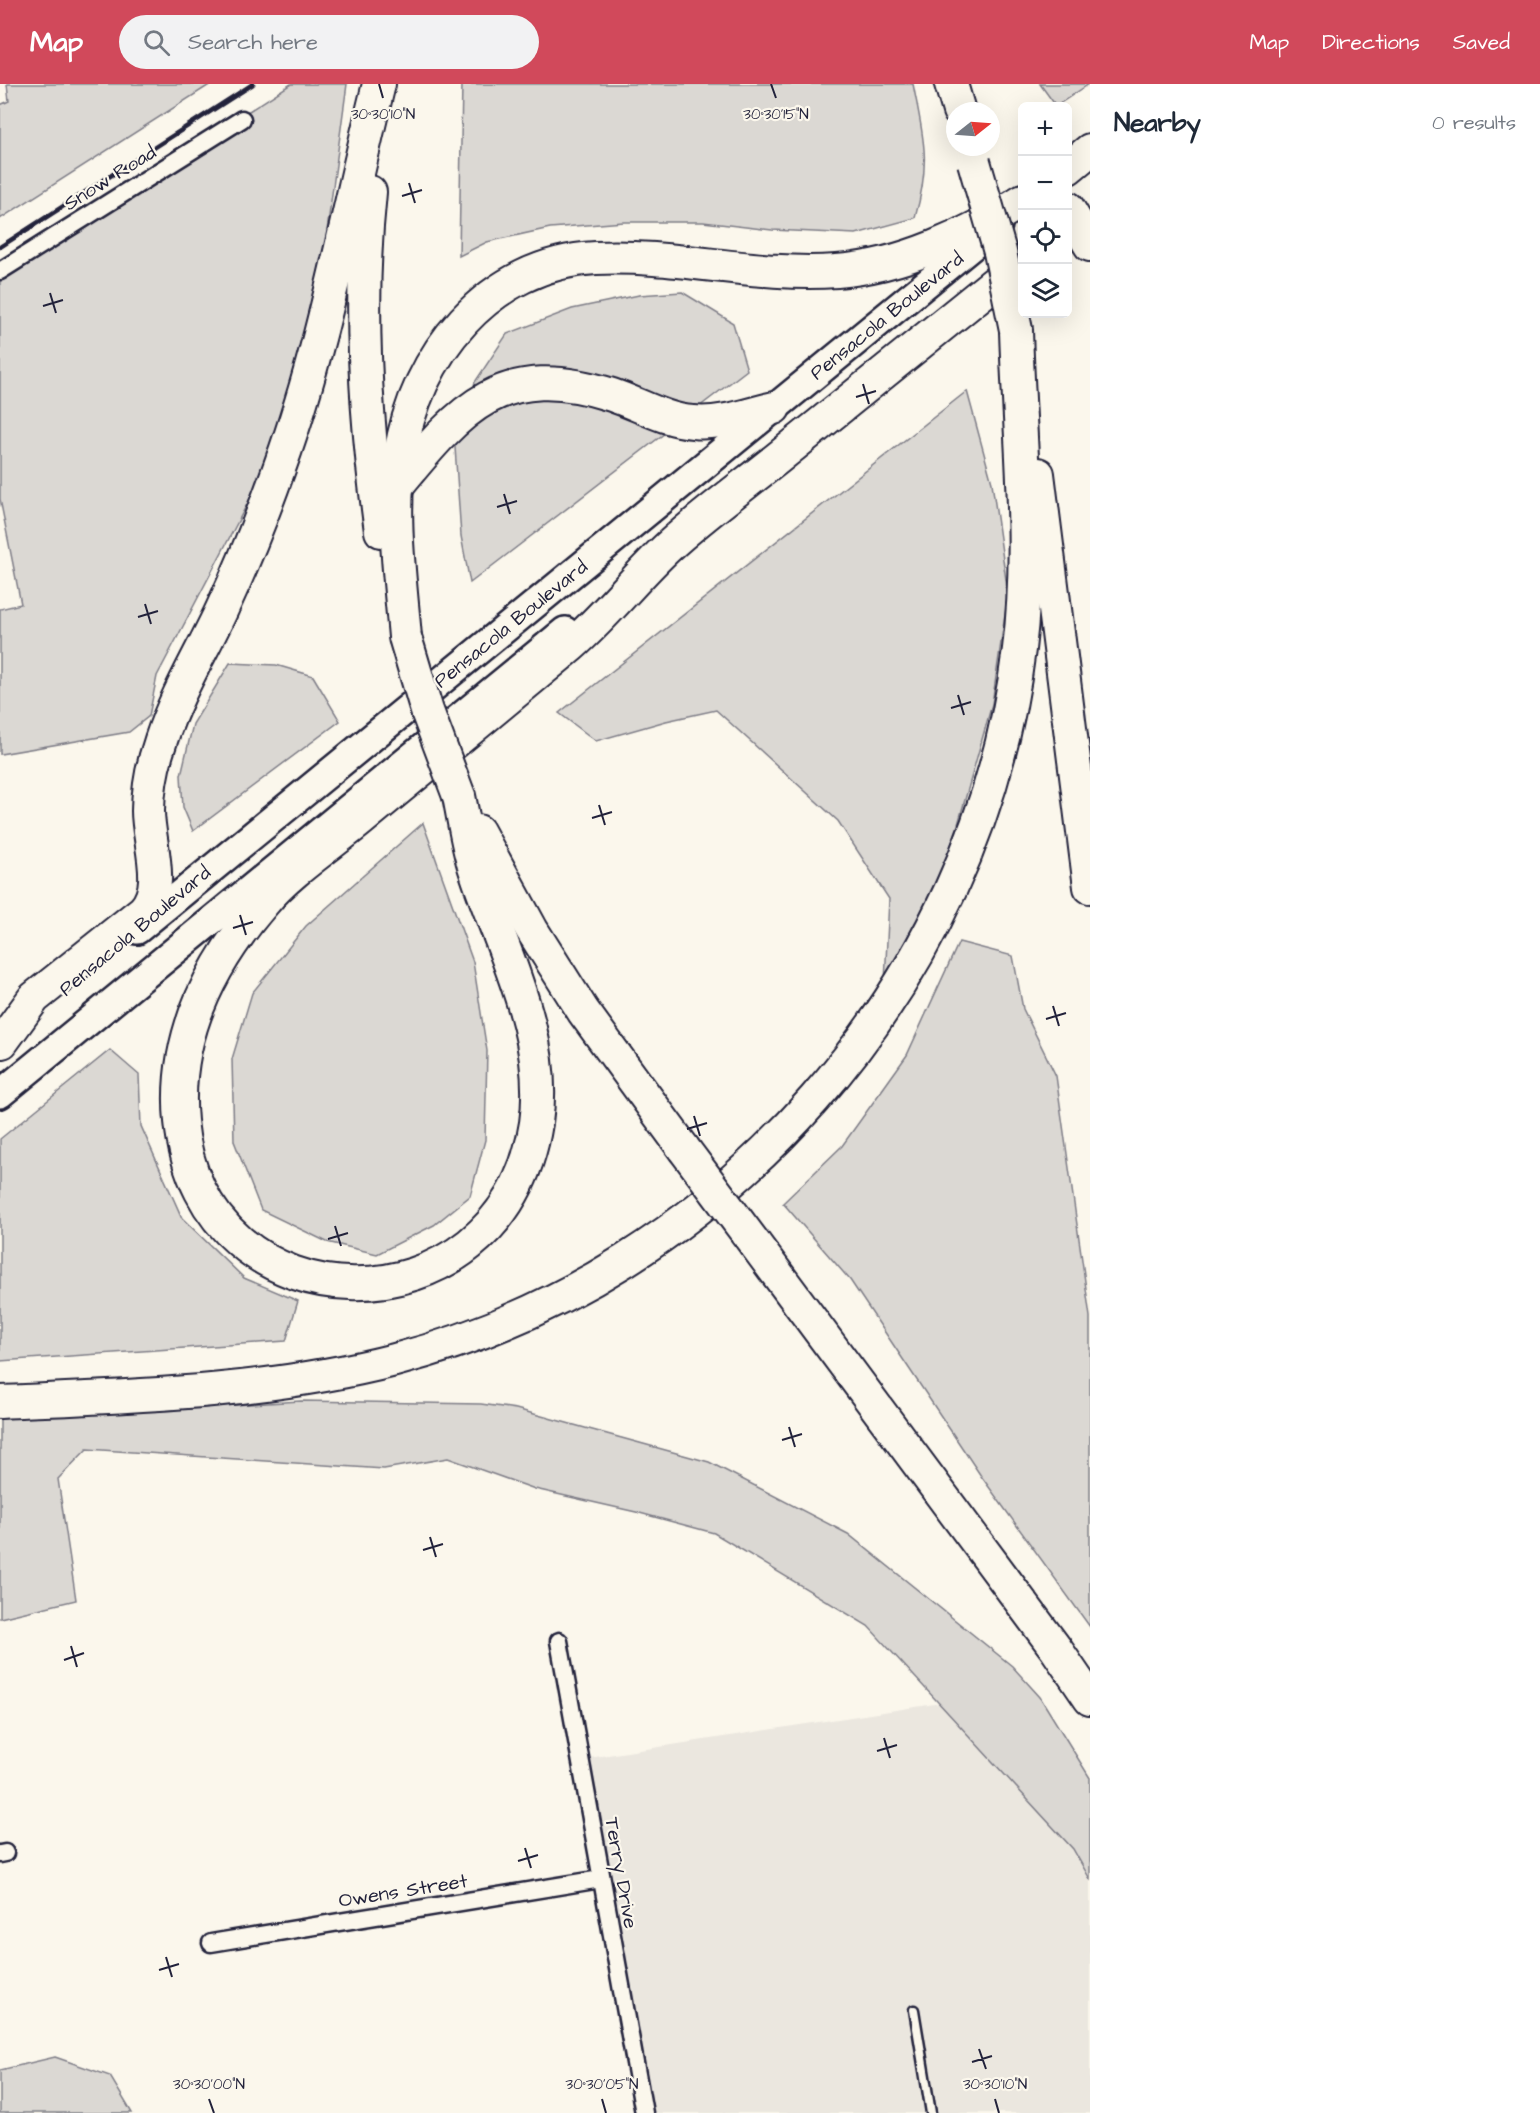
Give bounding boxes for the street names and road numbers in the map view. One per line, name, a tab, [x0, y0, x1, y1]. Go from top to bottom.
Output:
street label: Snow Road	[58, 139, 162, 217]
street label: Pensacola Boulevard	[804, 245, 970, 387]
street label: Pensacola Boulevard	[428, 553, 594, 695]
street label: Pensacola Boulevard	[53, 859, 217, 1003]
street label: Terry Drive	[596, 1815, 645, 1931]
street label: Owens Street	[337, 1867, 469, 1915]

